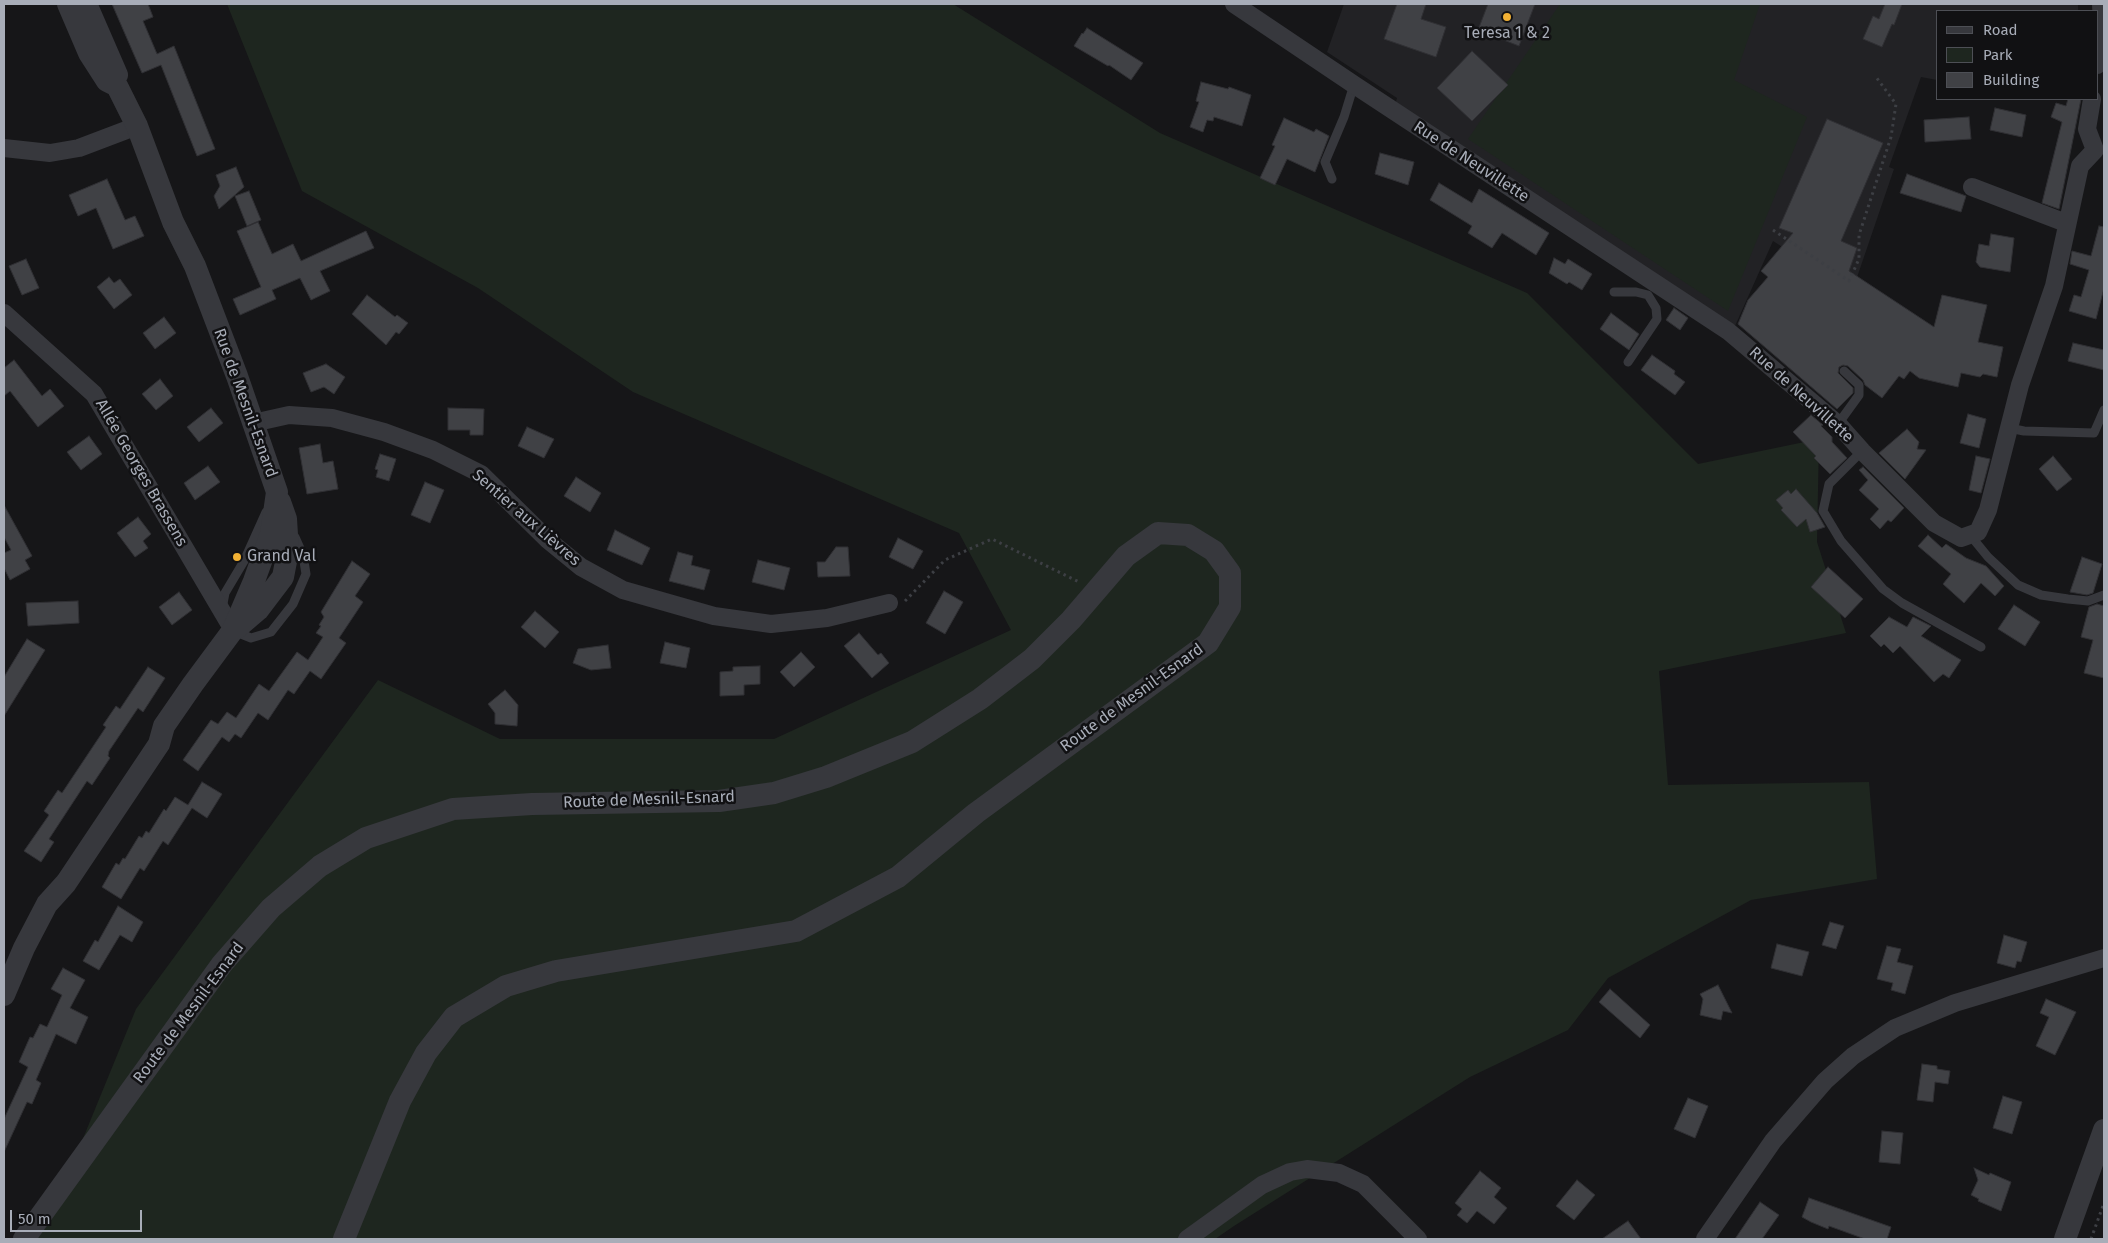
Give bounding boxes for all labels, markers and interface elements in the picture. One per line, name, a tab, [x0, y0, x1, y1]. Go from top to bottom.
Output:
legend	[1936, 10, 2098, 100]
marker: Teresa 1 & 2	[1501, 11, 1513, 23]
text: Road	[1983, 21, 2018, 39]
place label: Teresa 1 & 2	[1464, 24, 1550, 44]
text: Park	[1983, 46, 2013, 64]
text: Building	[1983, 71, 2039, 89]
street label: Rue de Neuvillette	[1410, 117, 1532, 207]
street label: Rue de Mesnil-Esnard	[209, 326, 281, 480]
street label: Rue de Neuvillette	[1745, 343, 1857, 447]
street label: Allée Georges Brassens	[91, 396, 191, 550]
street label: Sentier aux Lièvres	[468, 466, 584, 570]
place label: Grand Val	[247, 547, 316, 567]
marker: Grand Val	[231, 551, 243, 563]
street label: Route de Mesnil-Esnard	[1057, 640, 1207, 756]
street label: Route de Mesnil-Esnard	[563, 787, 735, 813]
street label: Route de Mesnil-Esnard	[130, 939, 248, 1087]
scale bar	[12, 1200, 145, 1232]
text: 50 m	[18, 1210, 51, 1228]

